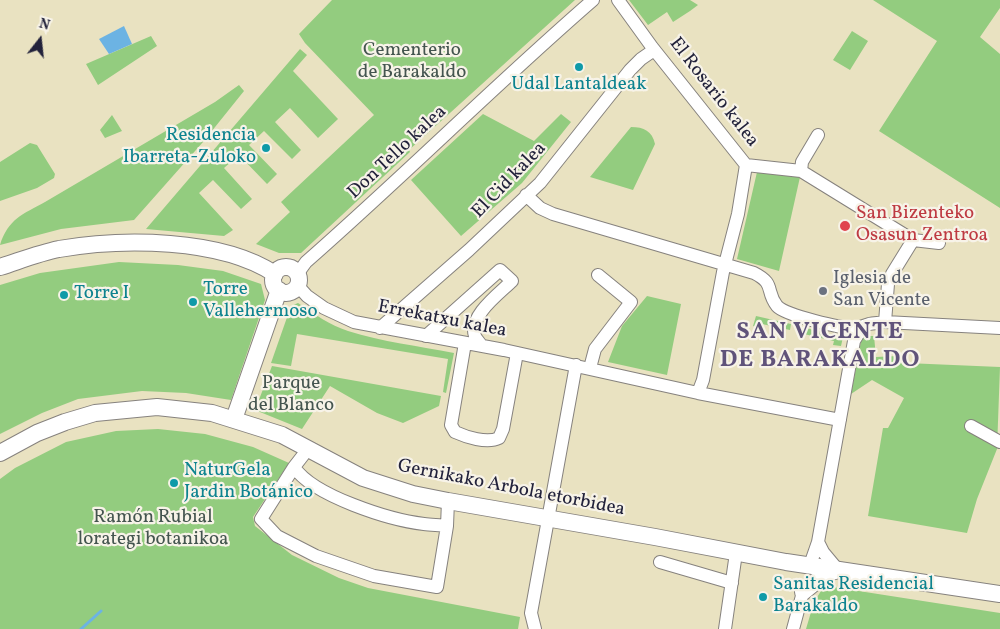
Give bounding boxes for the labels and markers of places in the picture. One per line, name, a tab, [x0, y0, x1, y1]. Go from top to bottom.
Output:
marker: Udal Lantaldeak	[573, 61, 585, 73]
place label: Udal Lantaldeak	[511, 75, 647, 97]
place label: Residencia Ibarreta-Zuloko	[123, 126, 256, 170]
marker: Residencia Ibarreta-Zuloko	[260, 142, 272, 154]
place label: San Bizenteko Osasun Zentroa	[856, 204, 988, 248]
marker: San Bizenteko Osasun Zentroa	[838, 219, 852, 233]
place label: Iglesia de San Vicente	[833, 269, 930, 313]
place label: Torre Vallehermoso	[203, 280, 318, 324]
place label: Torre I	[74, 284, 129, 306]
marker: Iglesia de San Vicente	[817, 285, 829, 297]
marker: Torre I	[58, 289, 70, 301]
marker: Torre Vallehermoso	[187, 296, 199, 308]
place label: NaturGela Jardin Botánico	[184, 461, 313, 505]
marker: NaturGela Jardin Botánico	[168, 477, 180, 489]
place label: Sanitas Residencial Barakaldo	[773, 575, 934, 619]
marker: Sanitas Residencial Barakaldo	[757, 591, 769, 603]

